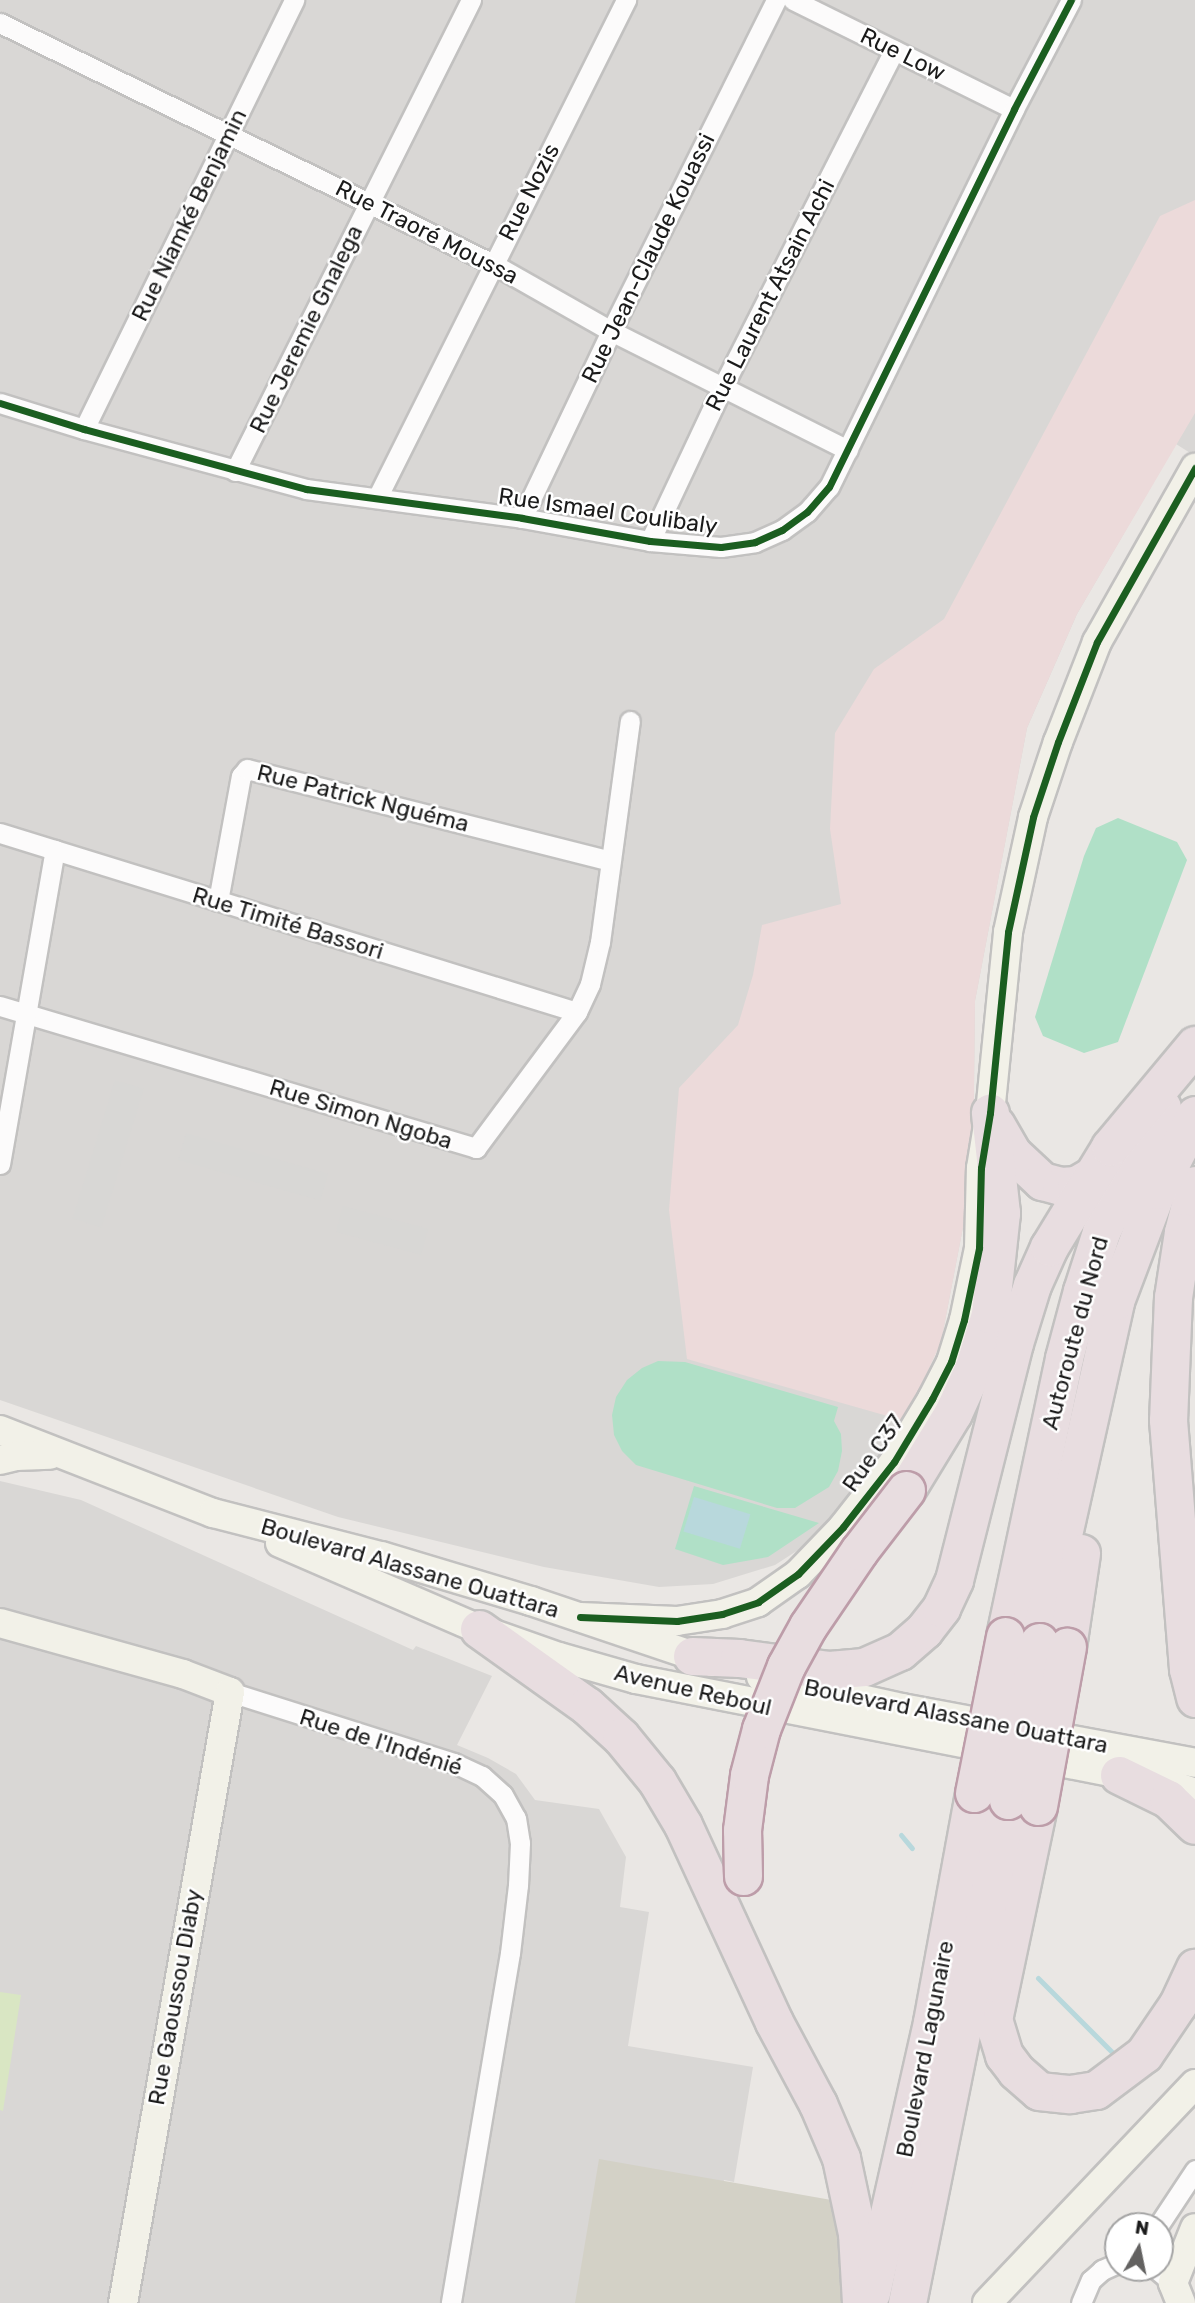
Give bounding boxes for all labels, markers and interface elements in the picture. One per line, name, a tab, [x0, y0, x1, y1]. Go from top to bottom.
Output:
street label: Rue Low	[856, 22, 950, 86]
street label: Rue Niamké Benjamin	[126, 104, 252, 326]
street label: Rue Jean-Claude Kouassi	[575, 129, 721, 387]
street label: Rue Nozis	[493, 139, 565, 245]
street label: Rue Traoré Moussa	[331, 174, 523, 290]
street label: Rue Laurent Atsain Achi	[699, 174, 841, 416]
street label: Rue Jeremie Gnalega	[244, 220, 368, 438]
street label: Rue Ismael Coulibaly	[497, 482, 719, 540]
street label: Rue Patrick Nguéma	[254, 758, 472, 838]
street label: Rue Timité Bassori	[189, 881, 387, 965]
street label: Rue Simon Ngoba	[266, 1073, 456, 1155]
street label: Autoroute du Nord	[1036, 1233, 1114, 1433]
street label: Rue C37	[836, 1409, 910, 1497]
street label: Boulevard Alassane Ouattara	[257, 1512, 563, 1624]
street label: Avenue Reboul	[612, 1659, 774, 1721]
street label: Boulevard Alassane Ouattara	[801, 1673, 1111, 1759]
street label: Rue de l'Indénié	[296, 1703, 466, 1781]
street label: Rue Gaoussou Diaby	[142, 1887, 208, 2107]
street label: Boulevard Lagunaire	[890, 1938, 960, 2160]
north arrow	[1104, 2212, 1174, 2282]
text: N	[1133, 2215, 1151, 2240]

